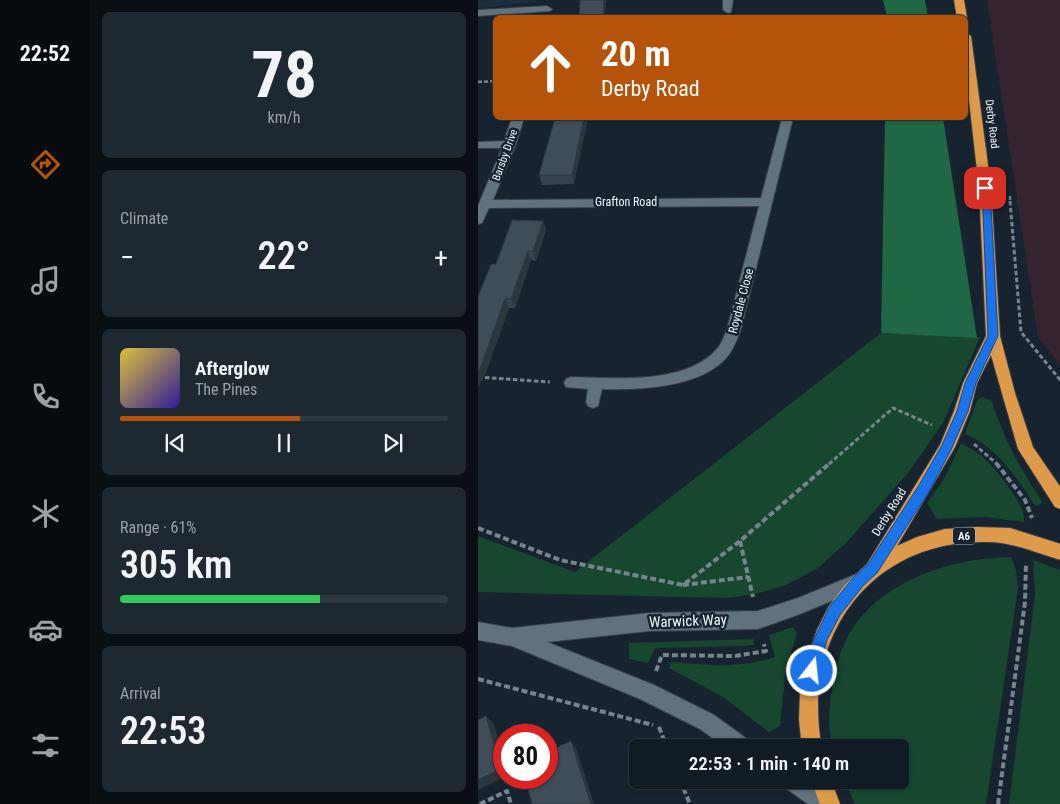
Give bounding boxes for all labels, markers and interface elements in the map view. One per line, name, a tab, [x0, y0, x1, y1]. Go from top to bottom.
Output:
text: 20 m	[601, 34, 670, 75]
icon: ahead	[518, 35, 583, 100]
text: 78	[251, 37, 317, 113]
text: 22:52	[20, 41, 70, 66]
text: Derby Road	[601, 76, 700, 101]
street label: Derby Road	[983, 99, 1001, 149]
text: km/h	[268, 108, 300, 127]
street label: Barsby Drive	[490, 127, 520, 183]
icon: directions	[28, 147, 63, 182]
pin	[964, 167, 1006, 209]
icon: arrive	[971, 174, 999, 202]
street label: Grafton Road	[595, 195, 657, 209]
text: Climate	[120, 209, 168, 228]
text: 22°	[258, 234, 310, 278]
text: −	[120, 241, 134, 274]
text: +	[434, 241, 448, 274]
icon: music	[28, 263, 63, 298]
street label: Roydale Close	[726, 267, 756, 335]
text: Afterglow	[195, 357, 269, 380]
icon: phone	[28, 379, 63, 414]
text: The Pines	[195, 380, 257, 399]
icon: previous	[161, 429, 189, 457]
icon: pause	[270, 429, 298, 457]
icon: next	[379, 429, 407, 457]
street label: Derby Road	[869, 485, 909, 539]
icon: climate	[28, 496, 63, 531]
text: Range · 61%	[120, 518, 196, 537]
road number: A6	[953, 528, 975, 544]
text: 305 km	[120, 543, 232, 587]
street label: Warwick Way	[649, 611, 727, 631]
icon: car	[28, 612, 63, 647]
position arrow	[785, 644, 837, 696]
text: Arrival	[120, 684, 161, 703]
text: 22:53	[120, 709, 206, 753]
speed limit sign: 80	[493, 724, 558, 789]
icon: filters	[28, 728, 63, 763]
text: 22:53 · 1 min · 140 m	[689, 752, 849, 775]

